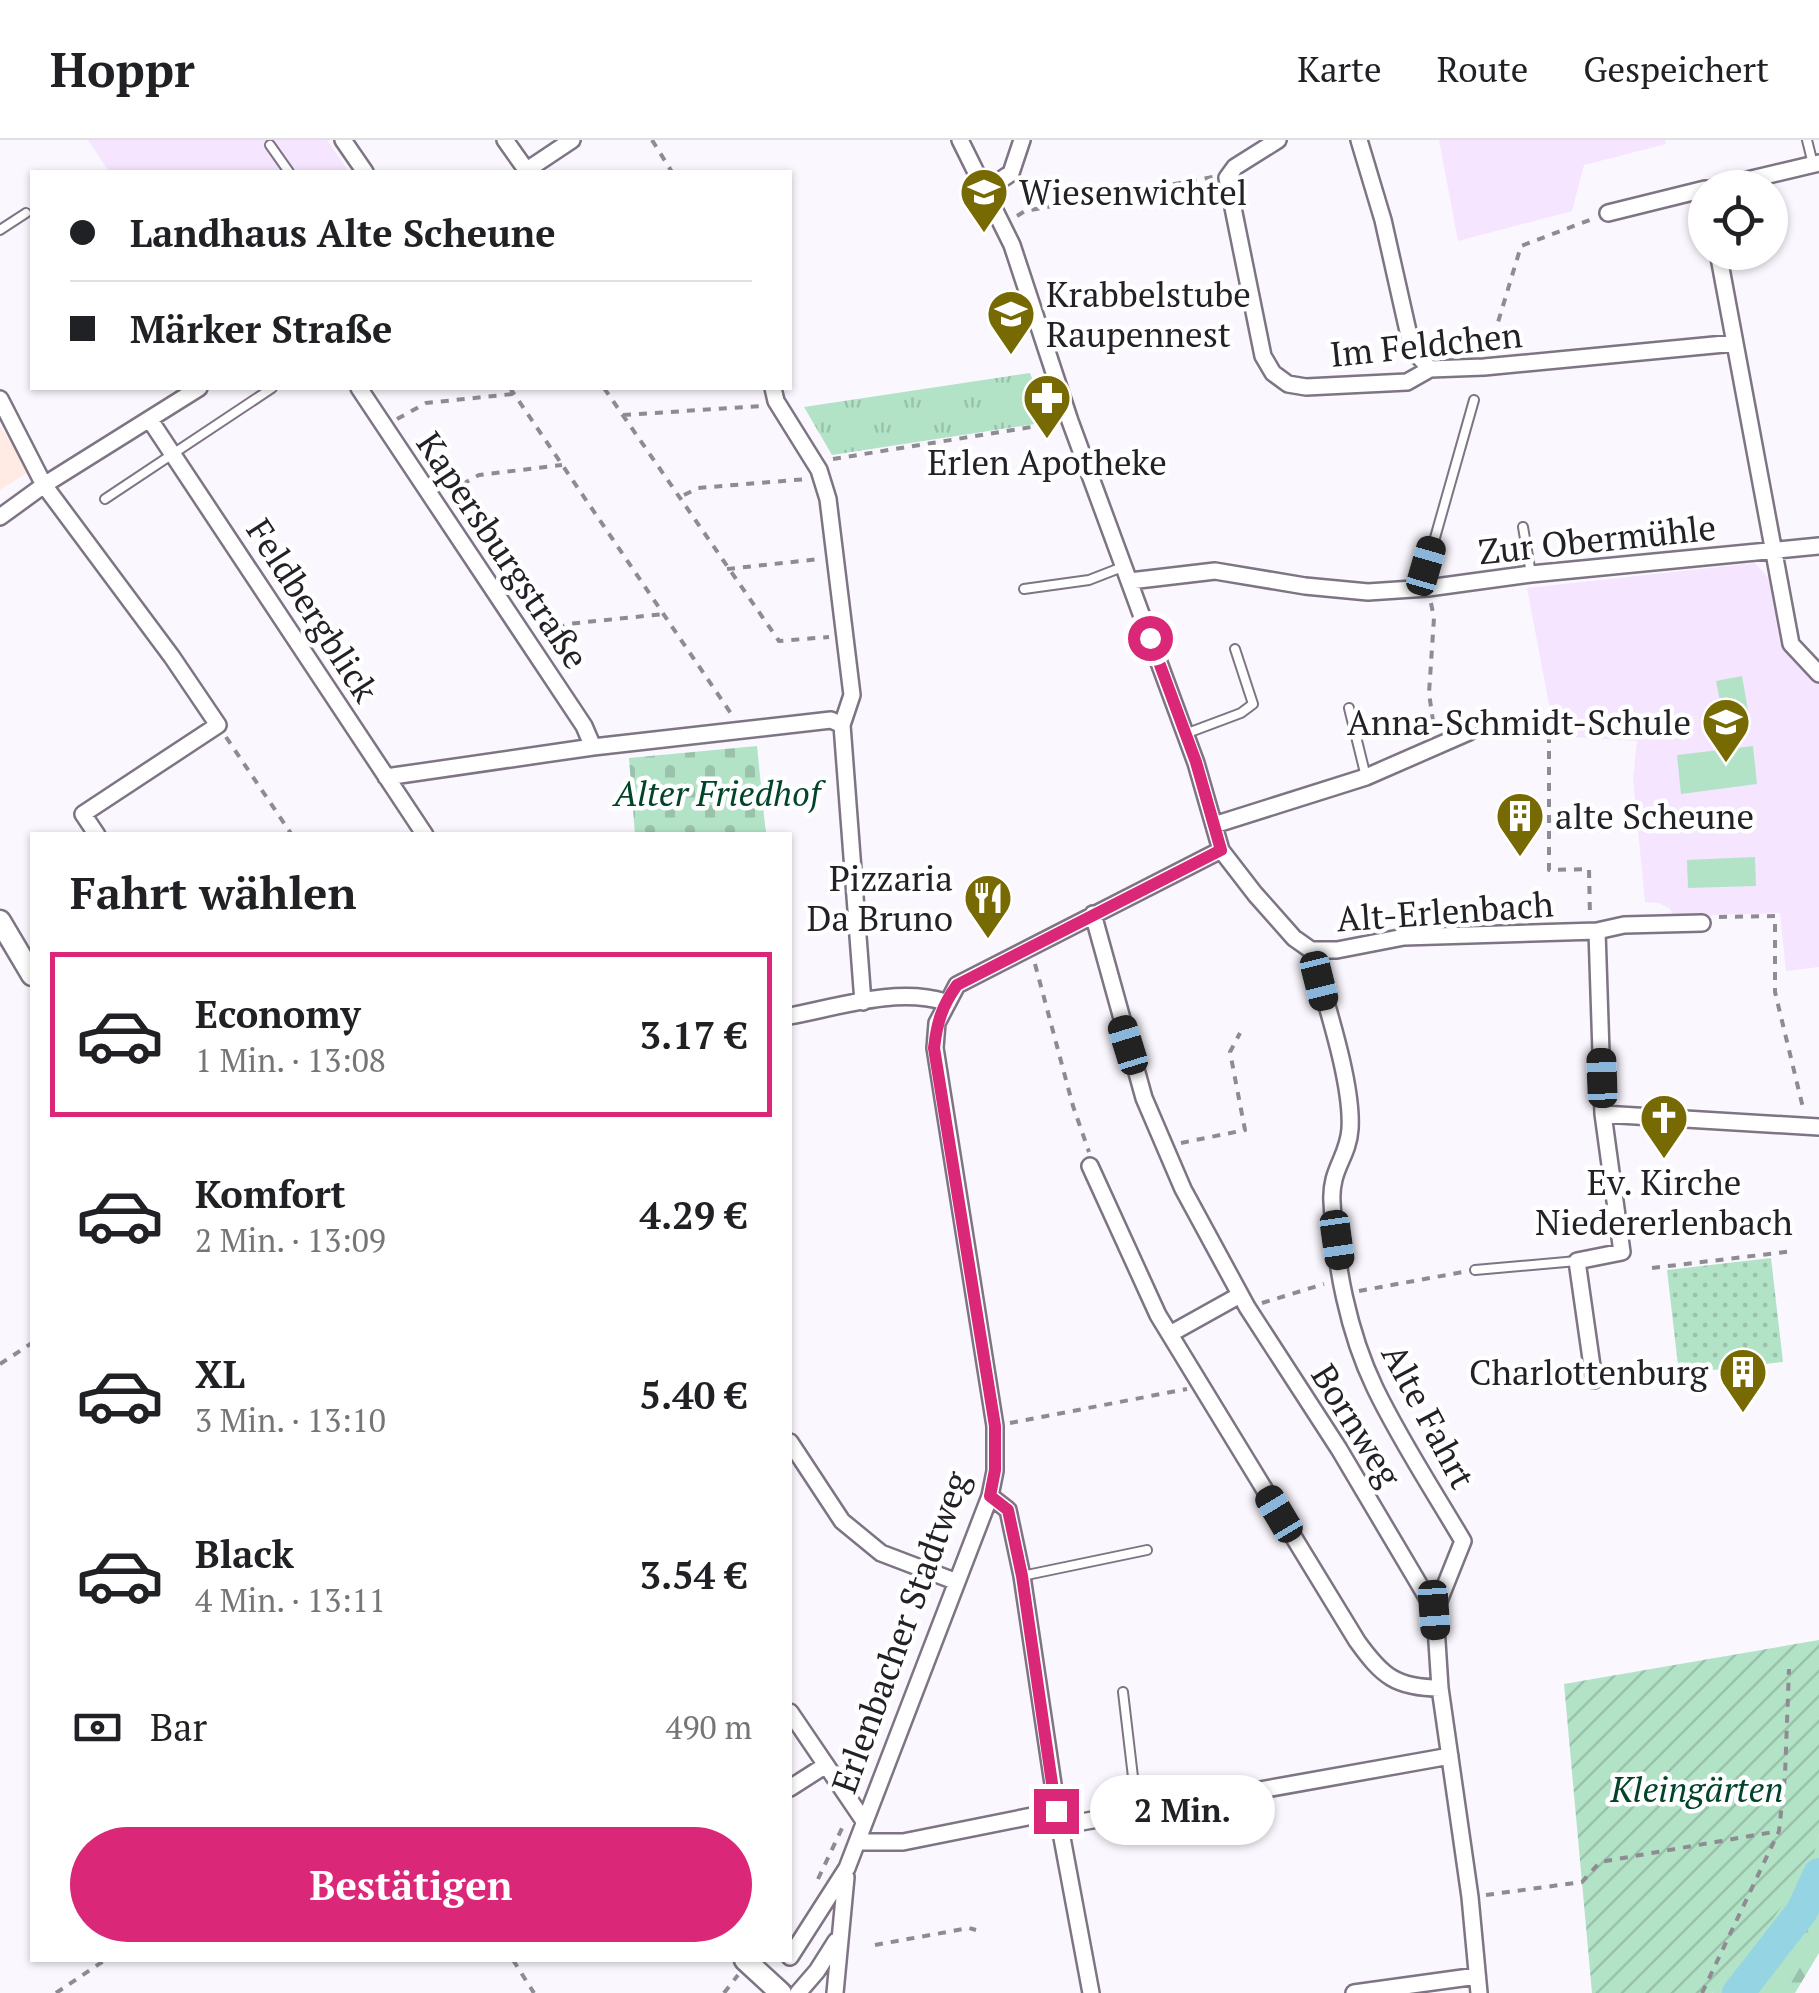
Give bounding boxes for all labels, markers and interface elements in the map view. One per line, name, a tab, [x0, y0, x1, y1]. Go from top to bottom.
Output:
text: Hoppr	[50, 37, 195, 101]
text: Karte	[1297, 46, 1382, 92]
text: Route	[1437, 46, 1528, 92]
text: Gespeichert	[1583, 46, 1769, 92]
school or university icon: Wiesenwichtel	[958, 166, 1010, 234]
place label: Wiesenwichtel	[1019, 169, 1247, 215]
map controls	[1688, 170, 1788, 270]
button: locate	[1688, 170, 1788, 270]
text: Landhaus Alte Scheune	[130, 208, 556, 258]
place label: Krabbelstube Raupennest	[1046, 271, 1251, 357]
school or university icon: Krabbelstube Raupennest	[985, 288, 1037, 356]
text: Märker Straße	[130, 304, 392, 354]
street label: Im Feldchen	[1328, 311, 1525, 377]
pharmacy icon: Erlen Apotheke	[1021, 372, 1073, 440]
street label: Kapersburgstraße	[407, 423, 599, 677]
place label: Erlen Apotheke	[927, 439, 1167, 485]
street label: Zur Obermühle	[1476, 504, 1718, 574]
street label: Feldbergblick	[237, 510, 390, 711]
car	[1403, 533, 1449, 599]
route start	[1128, 616, 1173, 661]
school or university icon: Anna-Schmidt-Schule	[1700, 696, 1752, 764]
place label: Anna-Schmidt-Schule	[1347, 699, 1691, 745]
park label: Alter Friedhof	[612, 770, 827, 816]
building icon: alte Scheune	[1494, 790, 1546, 858]
place label: alte Scheune	[1555, 793, 1754, 839]
place label: Pizzaria Da Bruno	[807, 855, 953, 941]
text: Fahrt wählen	[70, 862, 356, 922]
restaurant icon: Pizzaria Da Bruno	[962, 872, 1014, 940]
street label: Alt-Erlenbach	[1335, 880, 1555, 942]
car	[1297, 948, 1341, 1014]
text: Economy	[195, 989, 361, 1039]
icon: car	[75, 990, 165, 1080]
text: 3.17 €	[640, 1010, 747, 1060]
car	[1105, 1012, 1151, 1078]
text: 1 Min. · 13:08	[195, 1039, 386, 1081]
car	[1586, 1047, 1618, 1109]
church icon: Ev. Kirche Niedererlenbach	[1638, 1092, 1690, 1160]
place label: Ev. Kirche Niedererlenbach	[1535, 1159, 1793, 1245]
text: Komfort	[195, 1169, 346, 1219]
icon: car	[75, 1170, 165, 1260]
text: 4.29 €	[640, 1190, 747, 1240]
car	[1318, 1208, 1356, 1272]
text: 2 Min. · 13:09	[195, 1219, 386, 1261]
street label: Alte Fahrt	[1372, 1336, 1486, 1496]
building icon: Charlottenburg	[1717, 1346, 1769, 1414]
text: XL	[195, 1349, 245, 1399]
place label: Charlottenburg	[1469, 1349, 1709, 1395]
icon: car	[75, 1350, 165, 1440]
street label: Bornweg	[1301, 1355, 1413, 1495]
text: 5.40 €	[640, 1370, 747, 1420]
text: 3 Min. · 13:10	[195, 1399, 386, 1441]
street label: Erlenbacher Stadtweg	[820, 1464, 980, 1799]
car	[1251, 1481, 1307, 1547]
text: Black	[195, 1529, 294, 1579]
icon: car	[75, 1530, 165, 1620]
text: 3.54 €	[640, 1550, 747, 1600]
text: 4 Min. · 13:11	[195, 1579, 386, 1621]
car	[1417, 1579, 1451, 1641]
icon: cash	[70, 1700, 125, 1755]
text: Bar	[150, 1702, 207, 1752]
text: 490 m	[665, 1706, 752, 1748]
park label: Kleingärten	[1609, 1766, 1784, 1812]
callout: 2 Min.	[1091, 1776, 1276, 1846]
route end	[1034, 1789, 1079, 1834]
text: 2 Min.	[1134, 1789, 1231, 1831]
button: Bestätigen	[70, 1827, 752, 1942]

